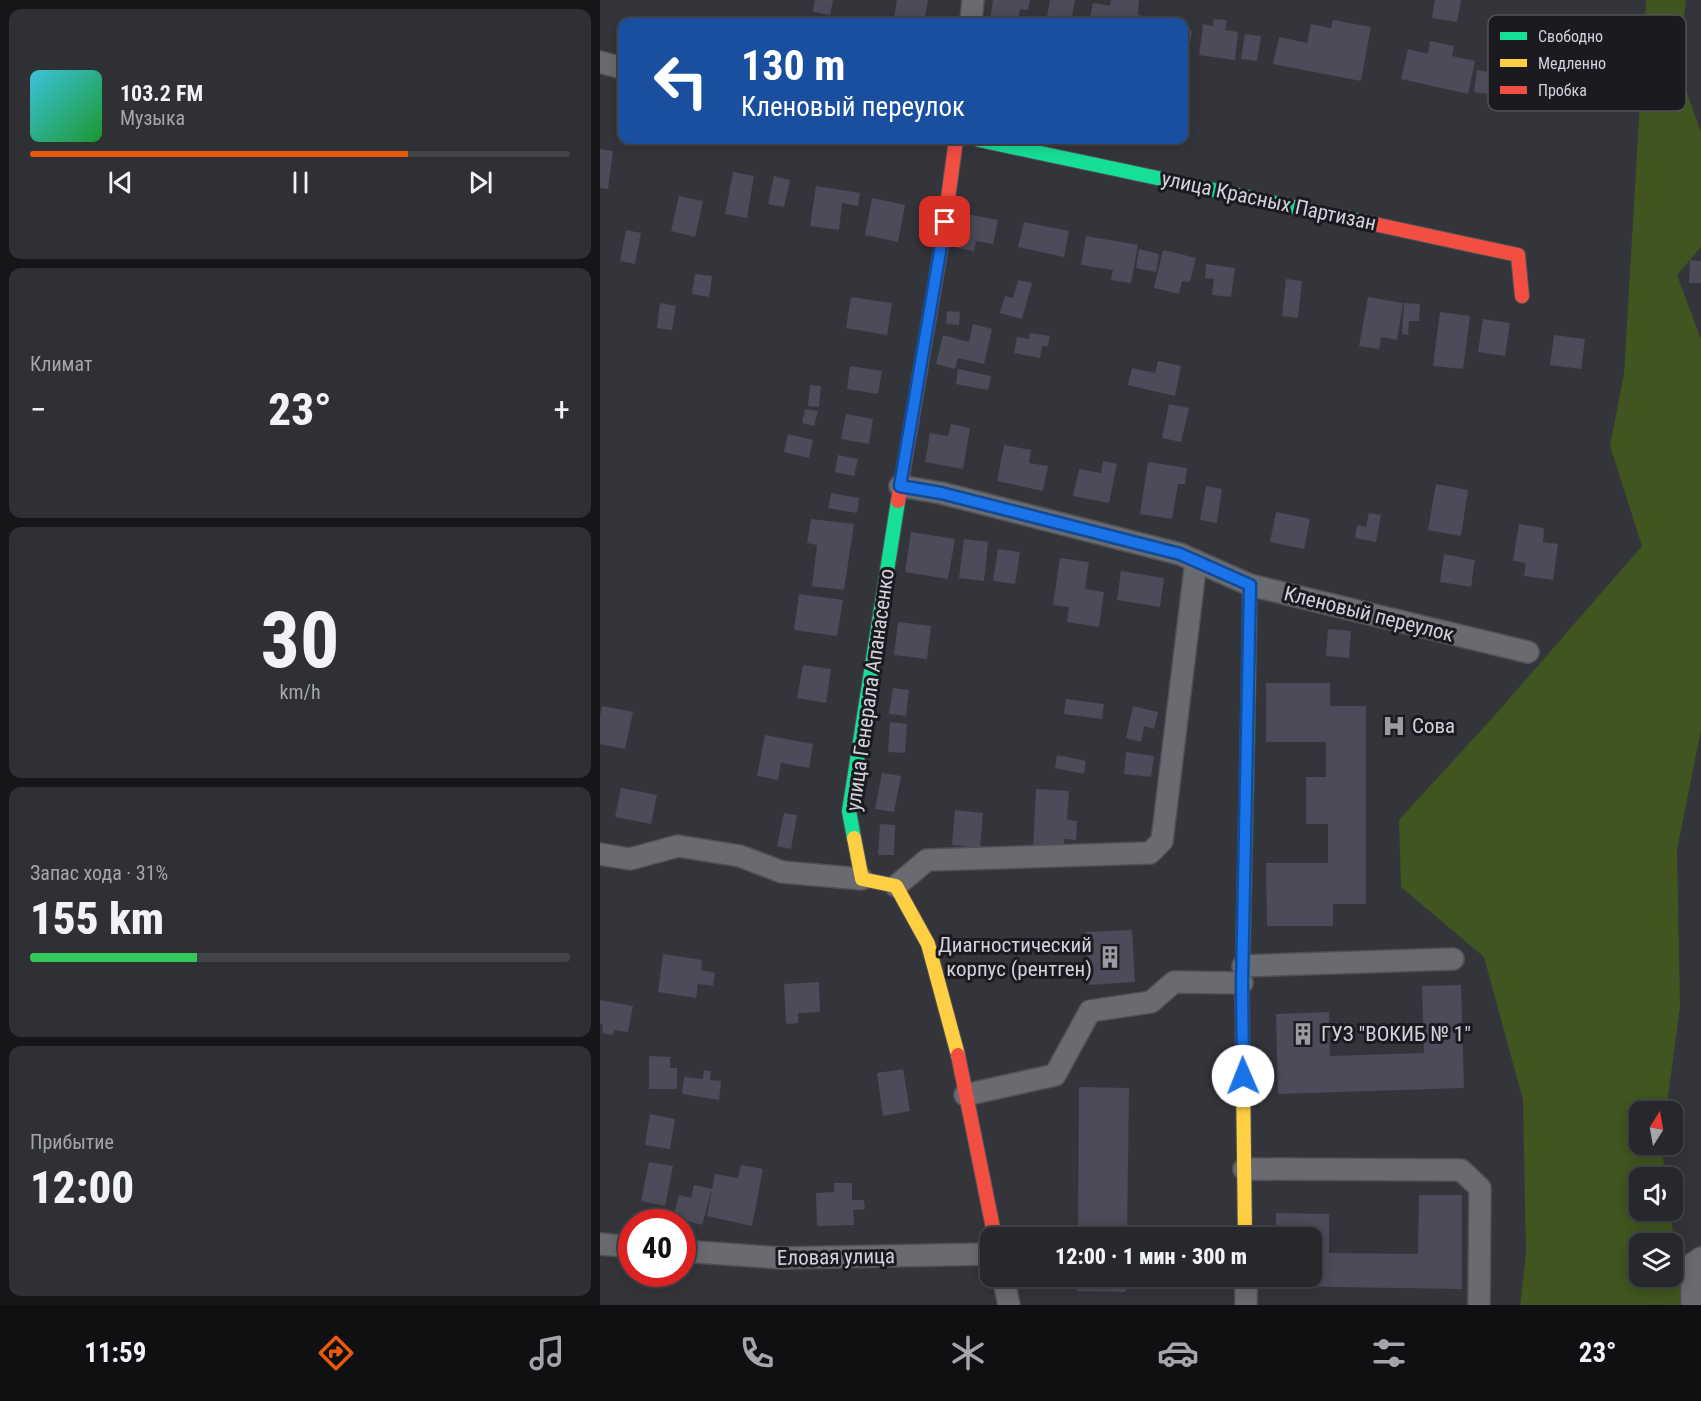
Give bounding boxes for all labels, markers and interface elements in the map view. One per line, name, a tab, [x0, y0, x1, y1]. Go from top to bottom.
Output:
legend	[1488, 15, 1686, 111]
text: Свободно	[1538, 27, 1603, 46]
text: 130 m	[741, 41, 846, 90]
icon: left	[642, 42, 720, 120]
text: Медленно	[1538, 54, 1606, 73]
text: 103.2 FM	[120, 81, 203, 106]
text: Пробка	[1538, 81, 1587, 100]
text: Кленовый переулок	[741, 91, 965, 123]
text: Музыка	[120, 106, 185, 130]
icon: previous	[104, 166, 137, 199]
icon: pause	[284, 166, 317, 199]
icon: next	[464, 166, 497, 199]
street label: улица Красных Партизан	[1160, 167, 1378, 235]
pin	[919, 196, 970, 247]
icon: arrive	[928, 205, 961, 238]
text: Климат	[30, 352, 92, 376]
text: 23°	[268, 383, 332, 436]
text: −	[30, 390, 47, 429]
text: +	[554, 390, 570, 429]
street label: улица Генерала Апанасенко	[841, 567, 899, 813]
street label: Кленовый переулок	[1282, 581, 1456, 647]
text: 30	[261, 595, 339, 686]
text: km/h	[279, 680, 321, 704]
hospital icon: Сова	[1381, 713, 1407, 739]
place label: Сова	[1412, 714, 1455, 738]
text: Запас хода · 31%	[30, 861, 168, 885]
text: 155 km	[30, 892, 164, 945]
place label: Диагностический корпус (рентген)	[938, 933, 1092, 981]
building icon: Диагностический корпус (рентген)	[1097, 944, 1123, 970]
building icon: ГУЗ "ВОКИБ № 1"	[1290, 1021, 1316, 1047]
place label: ГУЗ "ВОКИБ № 1"	[1321, 1022, 1471, 1046]
position arrow	[1211, 1044, 1275, 1108]
north arrow	[1629, 1101, 1683, 1155]
map controls	[1629, 1101, 1683, 1287]
text: Прибытие	[30, 1130, 114, 1154]
text: 12:00	[30, 1161, 134, 1214]
button: sound	[1629, 1167, 1683, 1221]
speed limit sign: 40	[618, 1209, 696, 1287]
button: layers	[1629, 1233, 1683, 1287]
street label: Еловая улица	[777, 1244, 895, 1270]
text: 12:00 · 1 мин · 300 m	[1055, 1244, 1247, 1269]
icon: directions	[315, 1332, 357, 1374]
icon: music	[526, 1332, 568, 1374]
icon: phone	[736, 1332, 778, 1374]
icon: climate	[947, 1332, 989, 1374]
icon: car	[1157, 1332, 1199, 1374]
icon: filters	[1368, 1332, 1410, 1374]
text: 11:59	[84, 1337, 146, 1369]
text: 23°	[1579, 1337, 1617, 1369]

